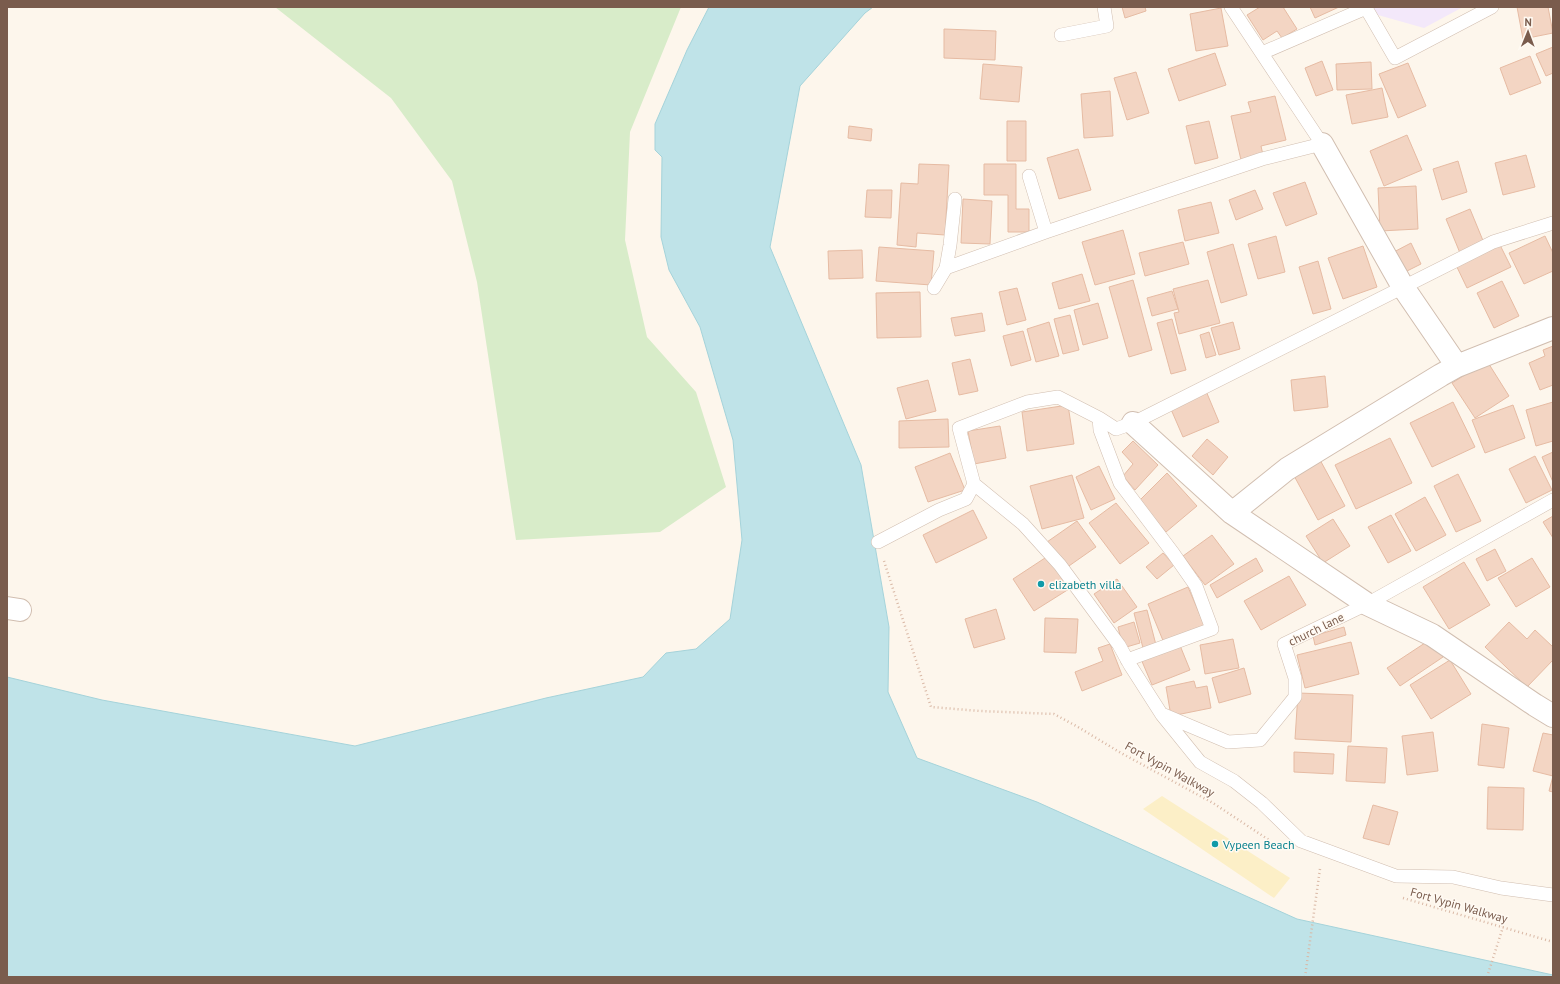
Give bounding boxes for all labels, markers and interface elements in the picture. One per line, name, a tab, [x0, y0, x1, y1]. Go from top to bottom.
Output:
north arrow	[1508, 12, 1548, 52]
text: N	[1524, 15, 1532, 29]
place label: elizabeth villa	[1049, 577, 1121, 592]
marker: elizabeth villa	[1036, 579, 1046, 589]
street label: church lane	[1286, 609, 1346, 649]
street label: Fort Vypin Walkway	[1122, 738, 1218, 800]
place label: Vypeen Beach	[1222, 837, 1295, 852]
marker: Vypeen Beach	[1210, 839, 1220, 849]
street label: Fort Vypin Walkway	[1409, 884, 1510, 926]

